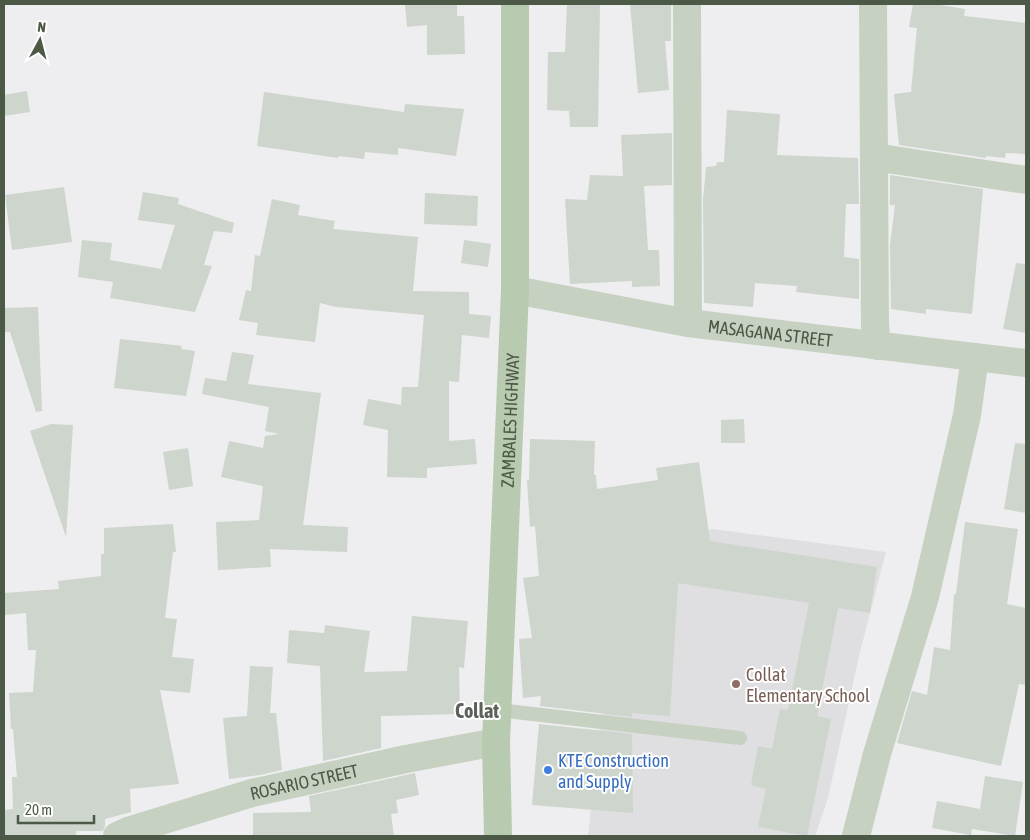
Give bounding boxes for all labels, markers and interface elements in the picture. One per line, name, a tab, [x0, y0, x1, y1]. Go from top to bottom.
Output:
north arrow	[15, 15, 65, 65]
text: N	[37, 19, 47, 36]
street label: MASAGANA STREET	[707, 315, 834, 351]
street label: ZAMBALES HIGHWAY	[496, 353, 523, 488]
place label: Collat Elementary School	[746, 664, 870, 706]
marker: Collat Elementary School	[730, 678, 742, 690]
district label: Collat	[455, 699, 499, 722]
place label: KTE Construction and Supply	[558, 750, 669, 792]
street label: ROSARIO STREET	[248, 759, 360, 804]
marker: KTE Construction and Supply	[542, 764, 554, 776]
scale bar	[18, 792, 94, 824]
text: 20 m	[25, 801, 52, 818]

